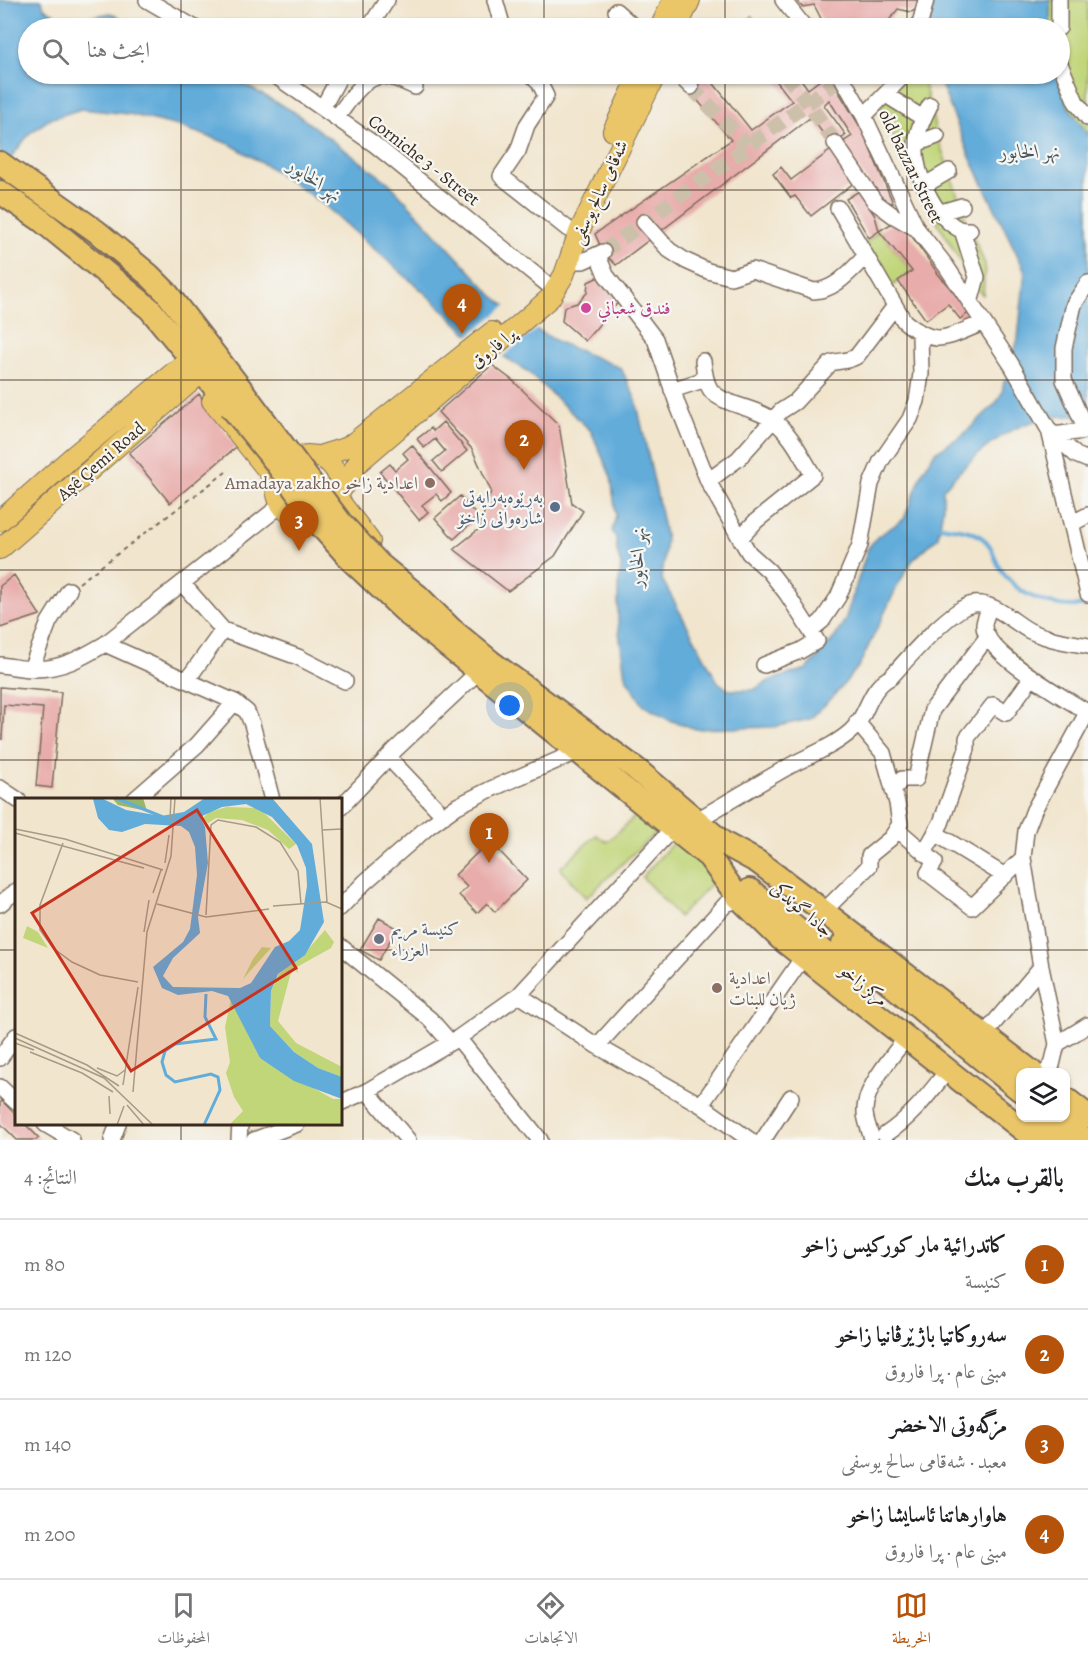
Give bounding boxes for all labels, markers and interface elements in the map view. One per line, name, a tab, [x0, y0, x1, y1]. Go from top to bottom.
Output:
search box	[18, 18, 1070, 84]
icon: search	[39, 35, 72, 68]
text: ابحث هنا	[87, 35, 150, 65]
street label: old bazzar Street	[873, 105, 949, 227]
street label: Corniche 3 - Street	[363, 109, 485, 211]
street label: شەقامی سالح یوسفی	[564, 136, 637, 250]
water label: نهر الخابور	[997, 138, 1061, 165]
water label: نهر الخابور	[281, 150, 348, 209]
pin: 4	[442, 284, 482, 334]
place label: فندق شعباني	[598, 296, 671, 323]
marker: فندق شعباني	[579, 301, 593, 315]
street label: پرا فاروق	[465, 321, 522, 374]
street label: Aşê Çemi Road	[51, 416, 150, 507]
pin: 2	[504, 420, 544, 470]
place label: Amadaya zakho اعدادية زاخو	[224, 471, 418, 495]
marker: Amadaya zakho اعدادية زاخو	[423, 476, 437, 490]
place label: بەڕێوەبەرایەتی شارەوانی زاخۆ	[456, 485, 543, 530]
marker: بەڕێوەبەرایەتی شارەوانی زاخۆ	[548, 500, 562, 514]
pin: 3	[280, 502, 318, 551]
water label: نهر الخابور	[622, 526, 652, 590]
your location	[495, 691, 524, 720]
inset map	[15, 798, 342, 1125]
pin: 1	[470, 814, 508, 863]
street label: جادا گوندکی	[766, 876, 838, 942]
place label: كنيسة مريم العزراء	[391, 917, 459, 962]
marker: كنيسة مريم العزراء	[372, 932, 386, 946]
street label: مركز زاخو	[833, 957, 893, 1013]
place label: اعدادية ژیان للبنات	[729, 966, 796, 1011]
marker: اعدادية ژیان للبنات	[710, 981, 724, 995]
map controls	[1016, 1068, 1070, 1122]
button: layers	[1016, 1068, 1070, 1122]
text: بالقرب منك	[963, 1160, 1064, 1195]
text: النتائج: 4	[24, 1164, 77, 1191]
text: كاتدرائية مار كوركيس زاخو	[803, 1230, 1007, 1260]
text: 80 m	[24, 1251, 65, 1278]
text: 1	[1041, 1251, 1048, 1278]
text: كنيسة	[965, 1268, 1007, 1295]
text: سه‌روكاتيا باژێرڤانيا زاخو	[837, 1320, 1007, 1350]
text: 120 m	[24, 1341, 72, 1368]
text: 2	[1040, 1341, 1049, 1368]
text: مبنى عام · پرا فاروق	[885, 1358, 1007, 1385]
text: مزگەوتی الاخضر	[890, 1410, 1007, 1440]
text: 140 m	[24, 1431, 71, 1458]
text: 3	[1040, 1431, 1049, 1458]
text: معبد · شەقامی سالح یوسفی	[841, 1448, 1007, 1475]
text: هاوارهاتنا ئاسایشا زاخو	[848, 1500, 1007, 1530]
text: 200 m	[24, 1521, 75, 1548]
text: 4	[1040, 1521, 1049, 1548]
text: مبنى عام · پرا فاروق	[885, 1538, 1007, 1565]
tab: المحفوظات	[157, 1589, 210, 1653]
tab: الاتجاهات	[524, 1589, 578, 1653]
tab: الخريطة	[892, 1589, 931, 1653]

